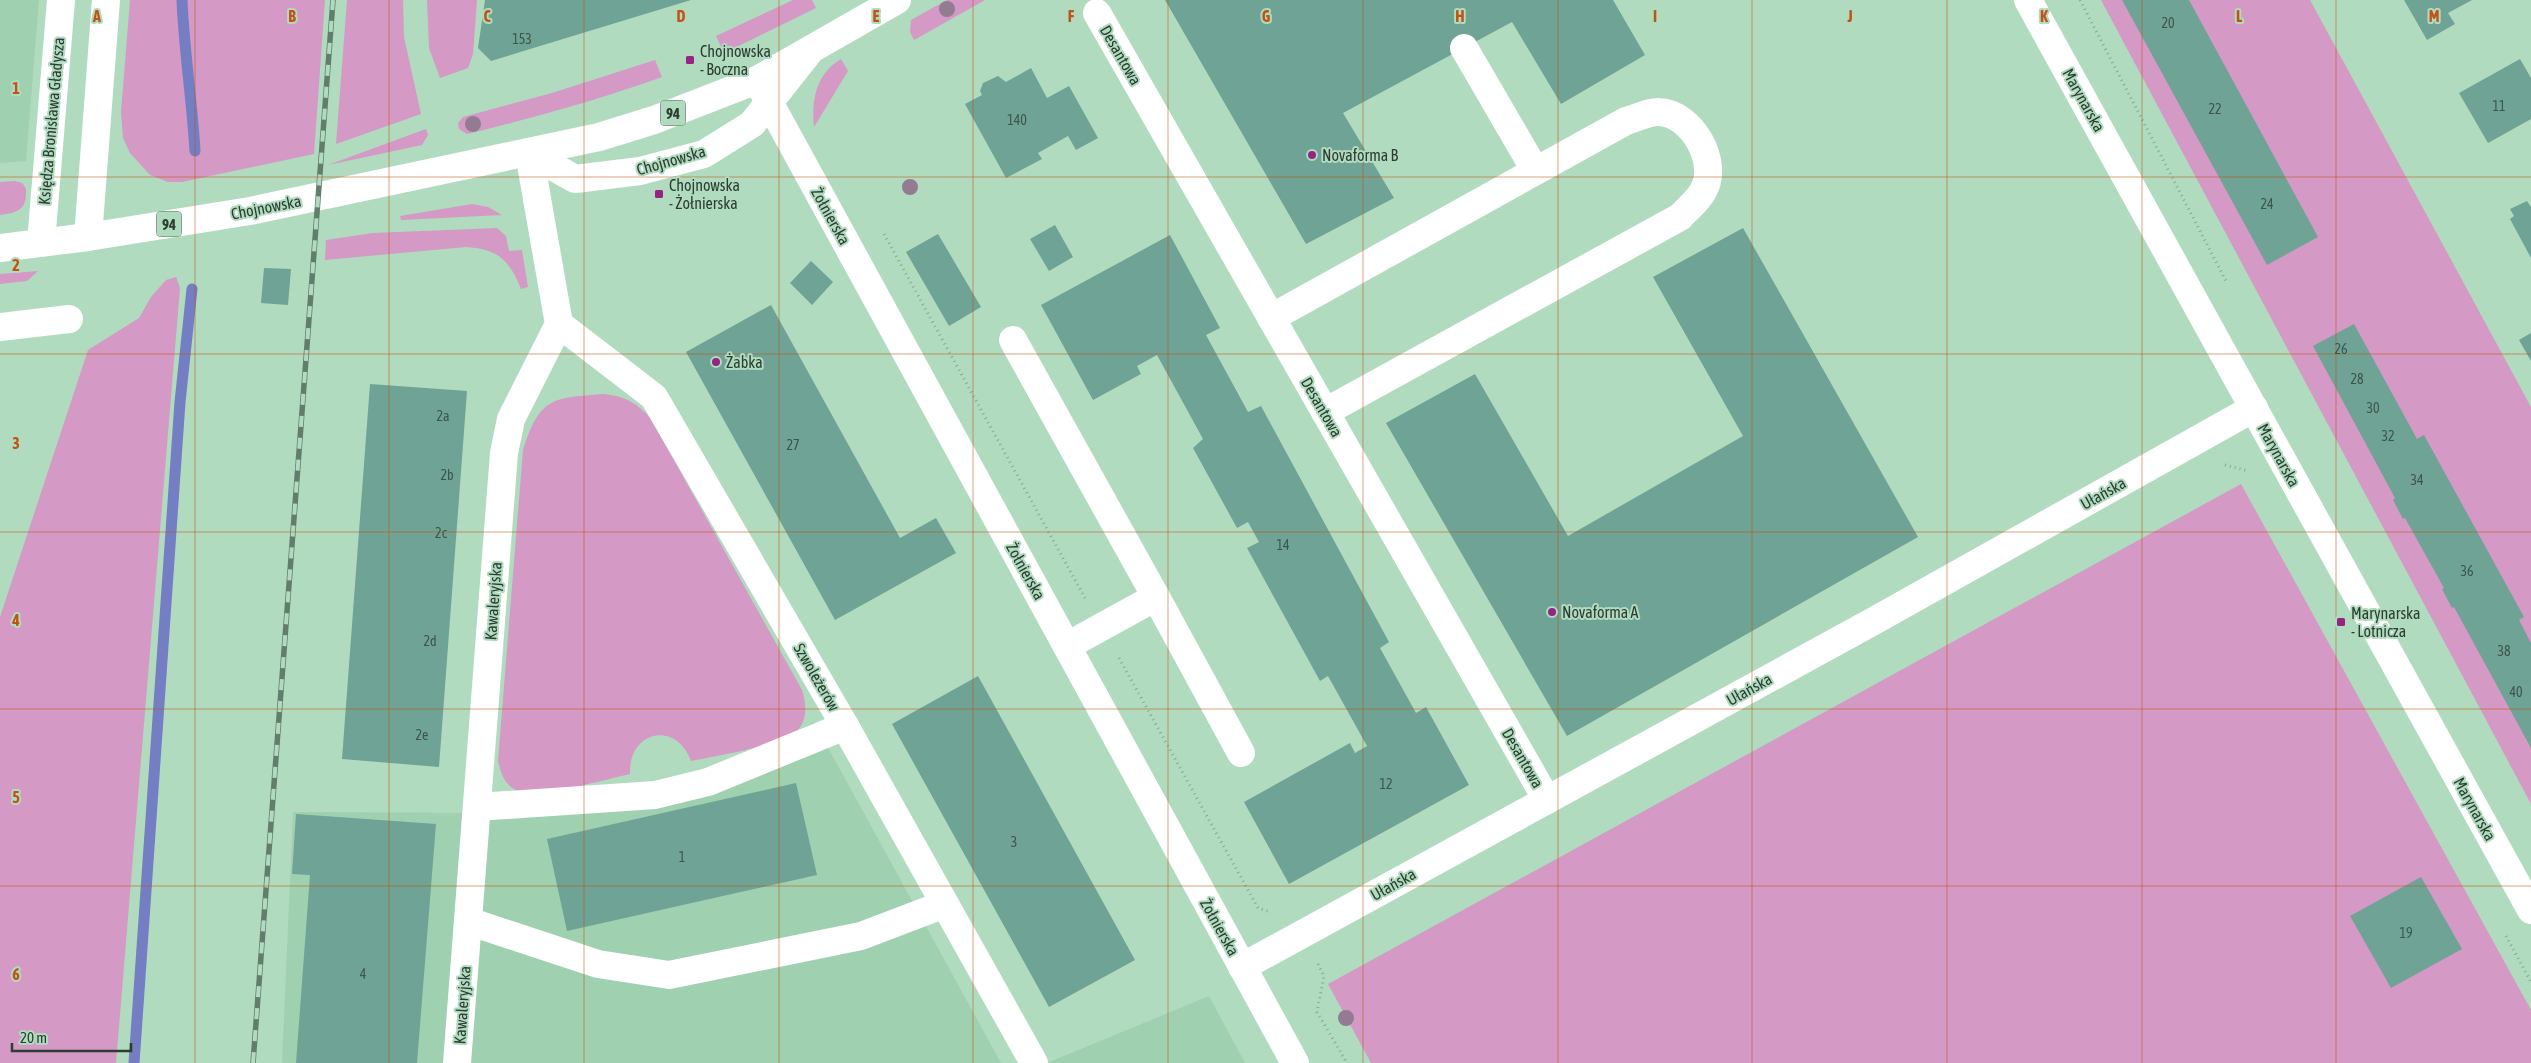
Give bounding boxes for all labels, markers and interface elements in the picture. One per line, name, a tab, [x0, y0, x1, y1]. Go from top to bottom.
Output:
text: A	[92, 7, 101, 25]
text: B	[288, 7, 296, 25]
text: C	[483, 7, 491, 25]
text: D	[677, 7, 686, 25]
text: E	[873, 7, 880, 25]
text: F	[1068, 7, 1075, 25]
text: G	[1262, 7, 1271, 25]
text: H	[1455, 7, 1465, 25]
text: I	[1653, 7, 1657, 25]
text: J	[1846, 7, 1853, 25]
text: K	[2040, 7, 2048, 25]
text: L	[2236, 7, 2243, 25]
text: M	[2429, 7, 2439, 25]
house number: 20	[2161, 15, 2175, 31]
street label: Desantowa	[1097, 22, 1145, 88]
house number: 153	[512, 31, 532, 47]
street label: Księdza Bronisława Gładysza	[35, 36, 68, 206]
place label: Chojnowska - Boczna	[700, 42, 771, 78]
marker: Chojnowska - Boczna	[684, 54, 696, 66]
street label: Marynarska	[2058, 65, 2109, 135]
text: 1	[12, 79, 20, 97]
house number: 11	[2492, 98, 2506, 114]
road number: 94	[660, 100, 686, 126]
house number: 22	[2208, 101, 2222, 117]
house number: 140	[1007, 112, 1027, 128]
street label: Chojnowska	[634, 142, 708, 179]
place label: Novaforma B	[1322, 146, 1398, 164]
marker: Novaforma B	[1306, 149, 1318, 161]
place label: Chojnowska - Żołnierska	[669, 176, 740, 212]
street label: Żołnierska	[808, 184, 854, 248]
marker: Chojnowska - Żołnierska	[653, 188, 665, 200]
street label: Chojnowska	[229, 191, 303, 224]
house number: 24	[2260, 196, 2274, 212]
road number: 94	[156, 212, 182, 236]
text: 2	[12, 256, 20, 274]
house number: 26	[2334, 341, 2348, 357]
place label: Żabka	[726, 353, 763, 371]
marker: Żabka	[710, 356, 722, 368]
house number: 28	[2350, 371, 2364, 387]
street label: Desantowa	[1298, 374, 1346, 440]
house number: 30	[2366, 400, 2380, 416]
house number: 2a	[436, 408, 450, 424]
street label: Marynarska	[2253, 420, 2304, 490]
house number: 32	[2381, 428, 2395, 444]
text: 3	[12, 434, 20, 452]
house number: 27	[786, 437, 800, 453]
house number: 2b	[440, 467, 454, 483]
house number: 34	[2410, 472, 2424, 488]
street label: Ułańska	[2077, 473, 2129, 513]
house number: 2c	[435, 525, 448, 541]
house number: 14	[1276, 537, 1290, 553]
street label: Żołnierska	[1003, 539, 1049, 603]
street label: Kawaleryjska	[481, 561, 506, 641]
house number: 36	[2460, 563, 2474, 579]
place label: Novaforma A	[1562, 603, 1638, 621]
place label: Marynarska - Lotnicza	[2351, 604, 2421, 640]
marker: Novaforma A	[1546, 606, 1558, 618]
text: 4	[11, 611, 20, 629]
marker: Marynarska - Lotnicza	[2335, 616, 2347, 628]
house number: 2d	[423, 633, 437, 649]
street label: Szwoleżerów	[790, 640, 844, 714]
house number: 38	[2497, 643, 2511, 659]
street label: Ułańska	[1723, 669, 1775, 709]
house number: 40	[2509, 684, 2523, 700]
street label: Desantowa	[1499, 725, 1547, 791]
house number: 2e	[416, 727, 428, 743]
street label: Marynarska	[2449, 774, 2500, 844]
house number: 12	[1379, 776, 1393, 792]
text: 5	[12, 788, 20, 806]
house number: 3	[1011, 834, 1017, 850]
house number: 1	[679, 849, 685, 865]
street label: Ułańska	[1367, 864, 1419, 904]
street label: Żołnierska	[1197, 895, 1243, 959]
house number: 19	[2399, 925, 2413, 941]
text: 6	[12, 965, 20, 983]
street label: Kawaleryjska	[450, 965, 475, 1045]
house number: 4	[360, 966, 367, 982]
scale bar	[12, 1020, 131, 1052]
text: 20 m	[20, 1029, 47, 1046]

